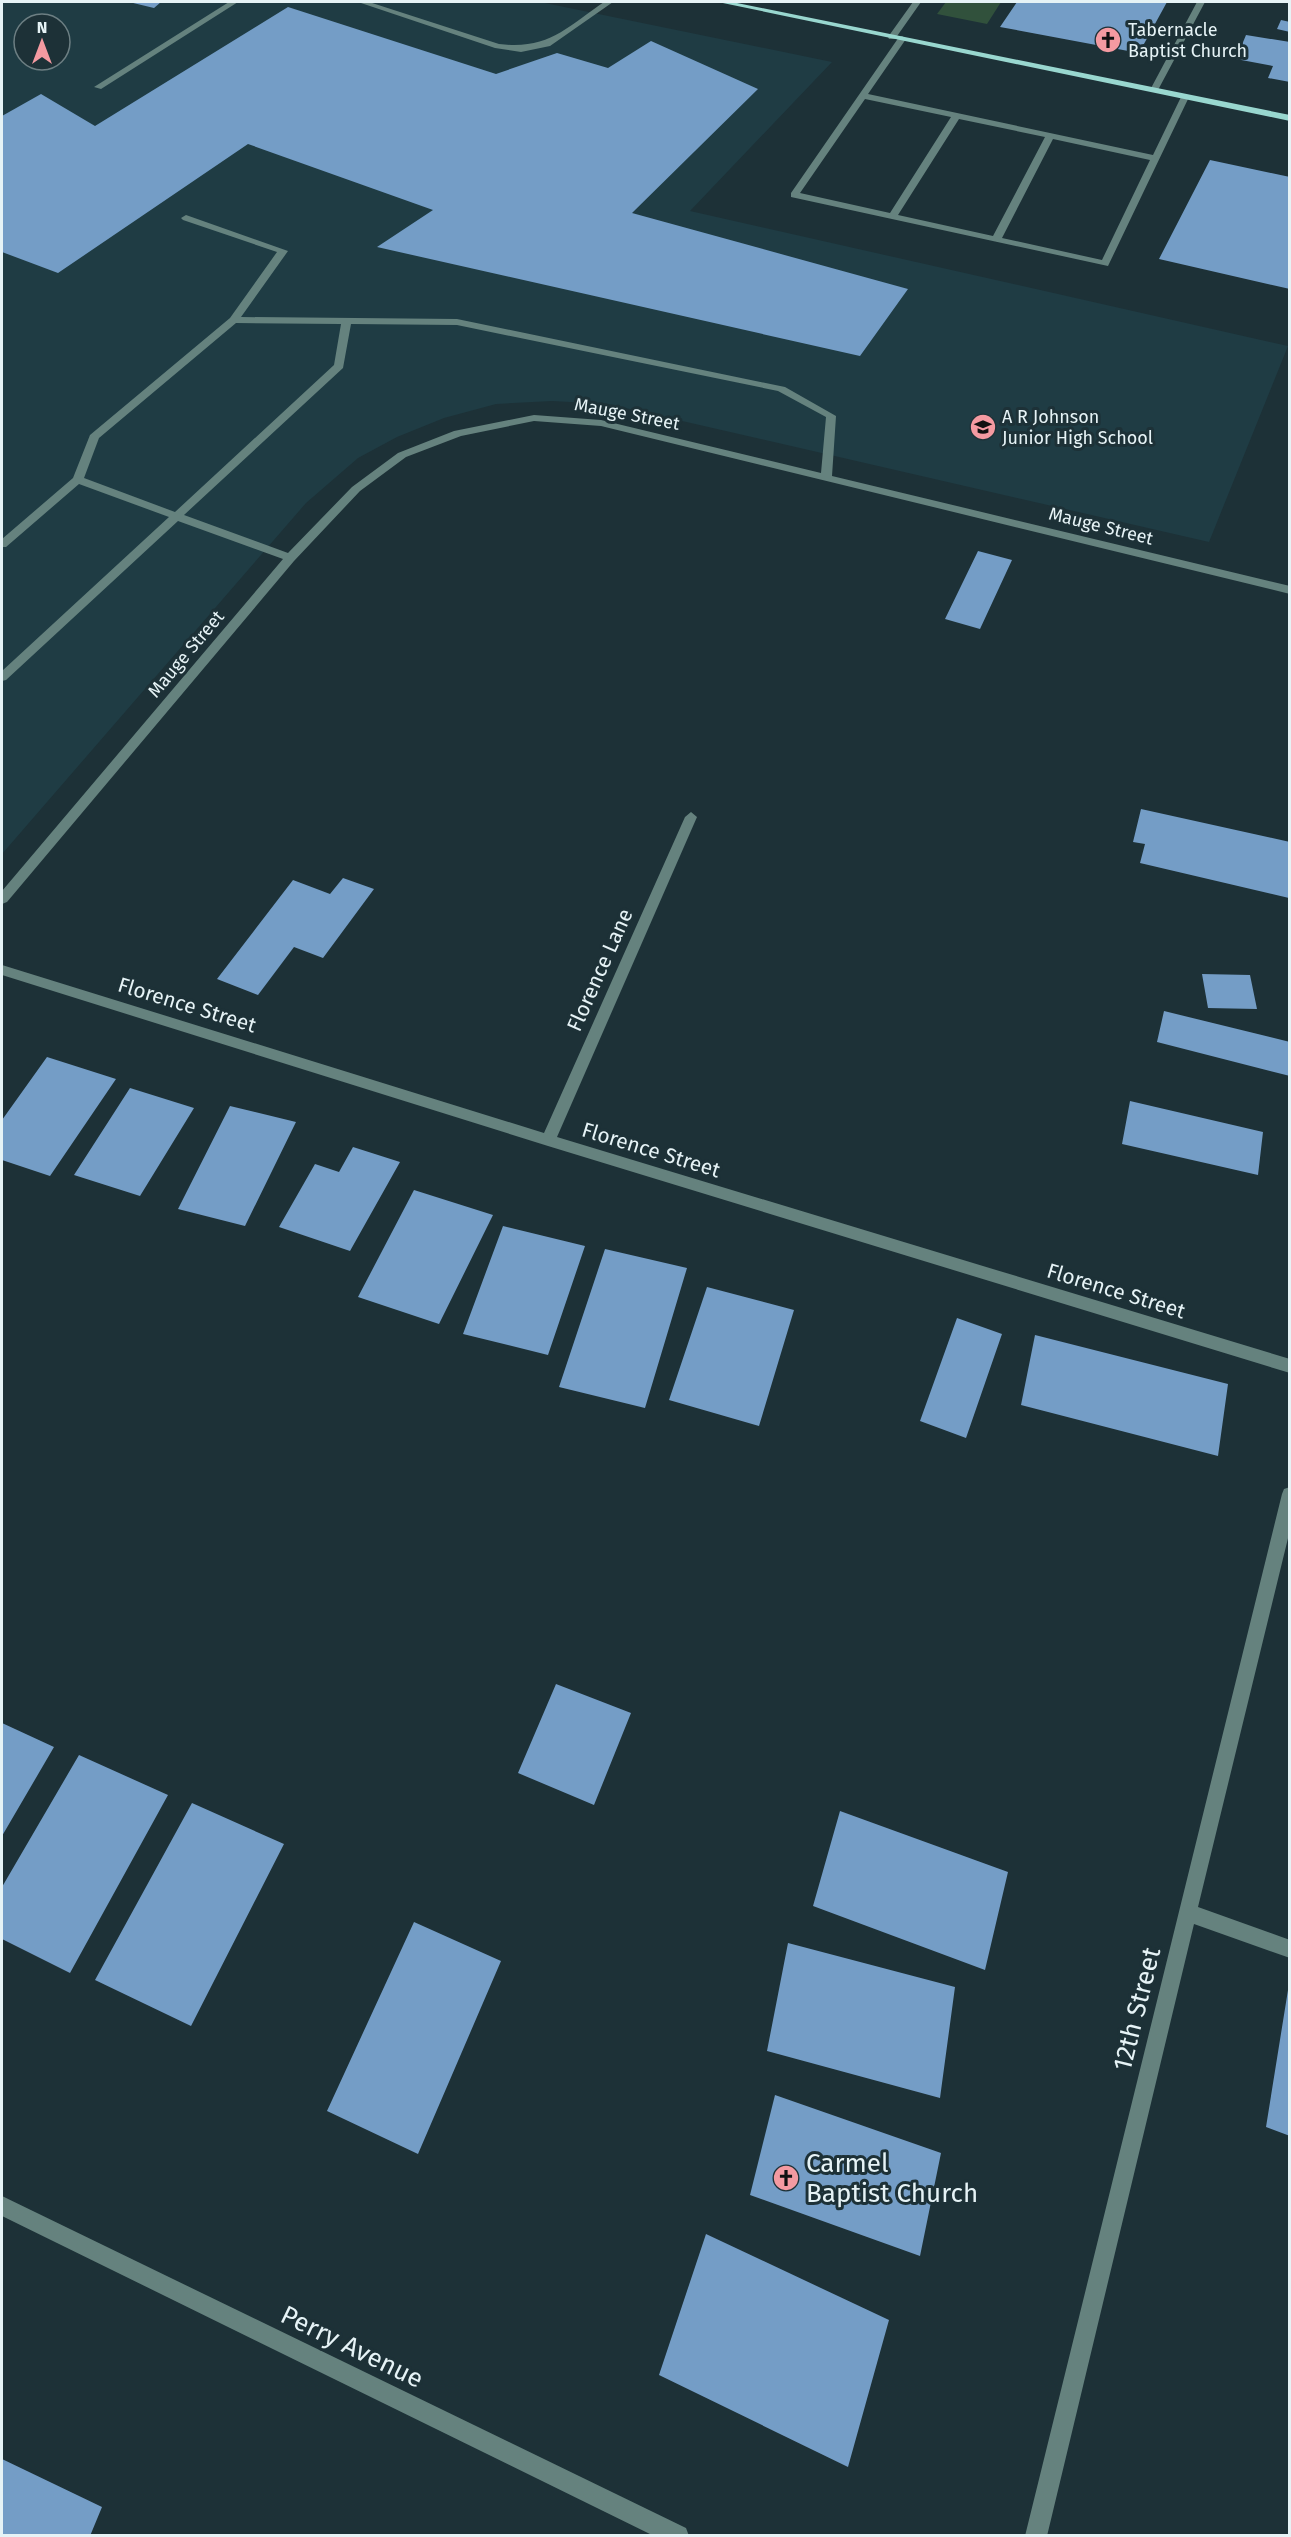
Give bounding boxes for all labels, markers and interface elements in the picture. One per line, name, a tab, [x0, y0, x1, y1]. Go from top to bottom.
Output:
north arrow	[12, 12, 72, 72]
text: N	[37, 18, 47, 37]
place label: Tabernacle Baptist Church	[1128, 19, 1247, 62]
church icon: Tabernacle Baptist Church	[1093, 25, 1123, 55]
street label: Mauge Street	[572, 393, 682, 435]
place label: A R Johnson Junior High School	[1002, 406, 1153, 449]
school or university icon: A R Johnson Junior High School	[968, 412, 998, 442]
street label: Mauge Street	[1047, 502, 1156, 550]
street label: Mauge Street	[143, 606, 229, 702]
street label: Florence Lane	[561, 905, 639, 1035]
street label: Florence Street	[115, 972, 260, 1038]
street label: Florence Street	[579, 1117, 724, 1183]
street label: Florence Street	[1044, 1258, 1189, 1324]
street label: 12th Street	[1107, 1943, 1167, 2074]
place label: Carmel Baptist Church	[806, 2148, 978, 2209]
church icon: Carmel Baptist Church	[771, 2163, 801, 2193]
street label: Perry Avenue	[276, 2299, 428, 2395]

